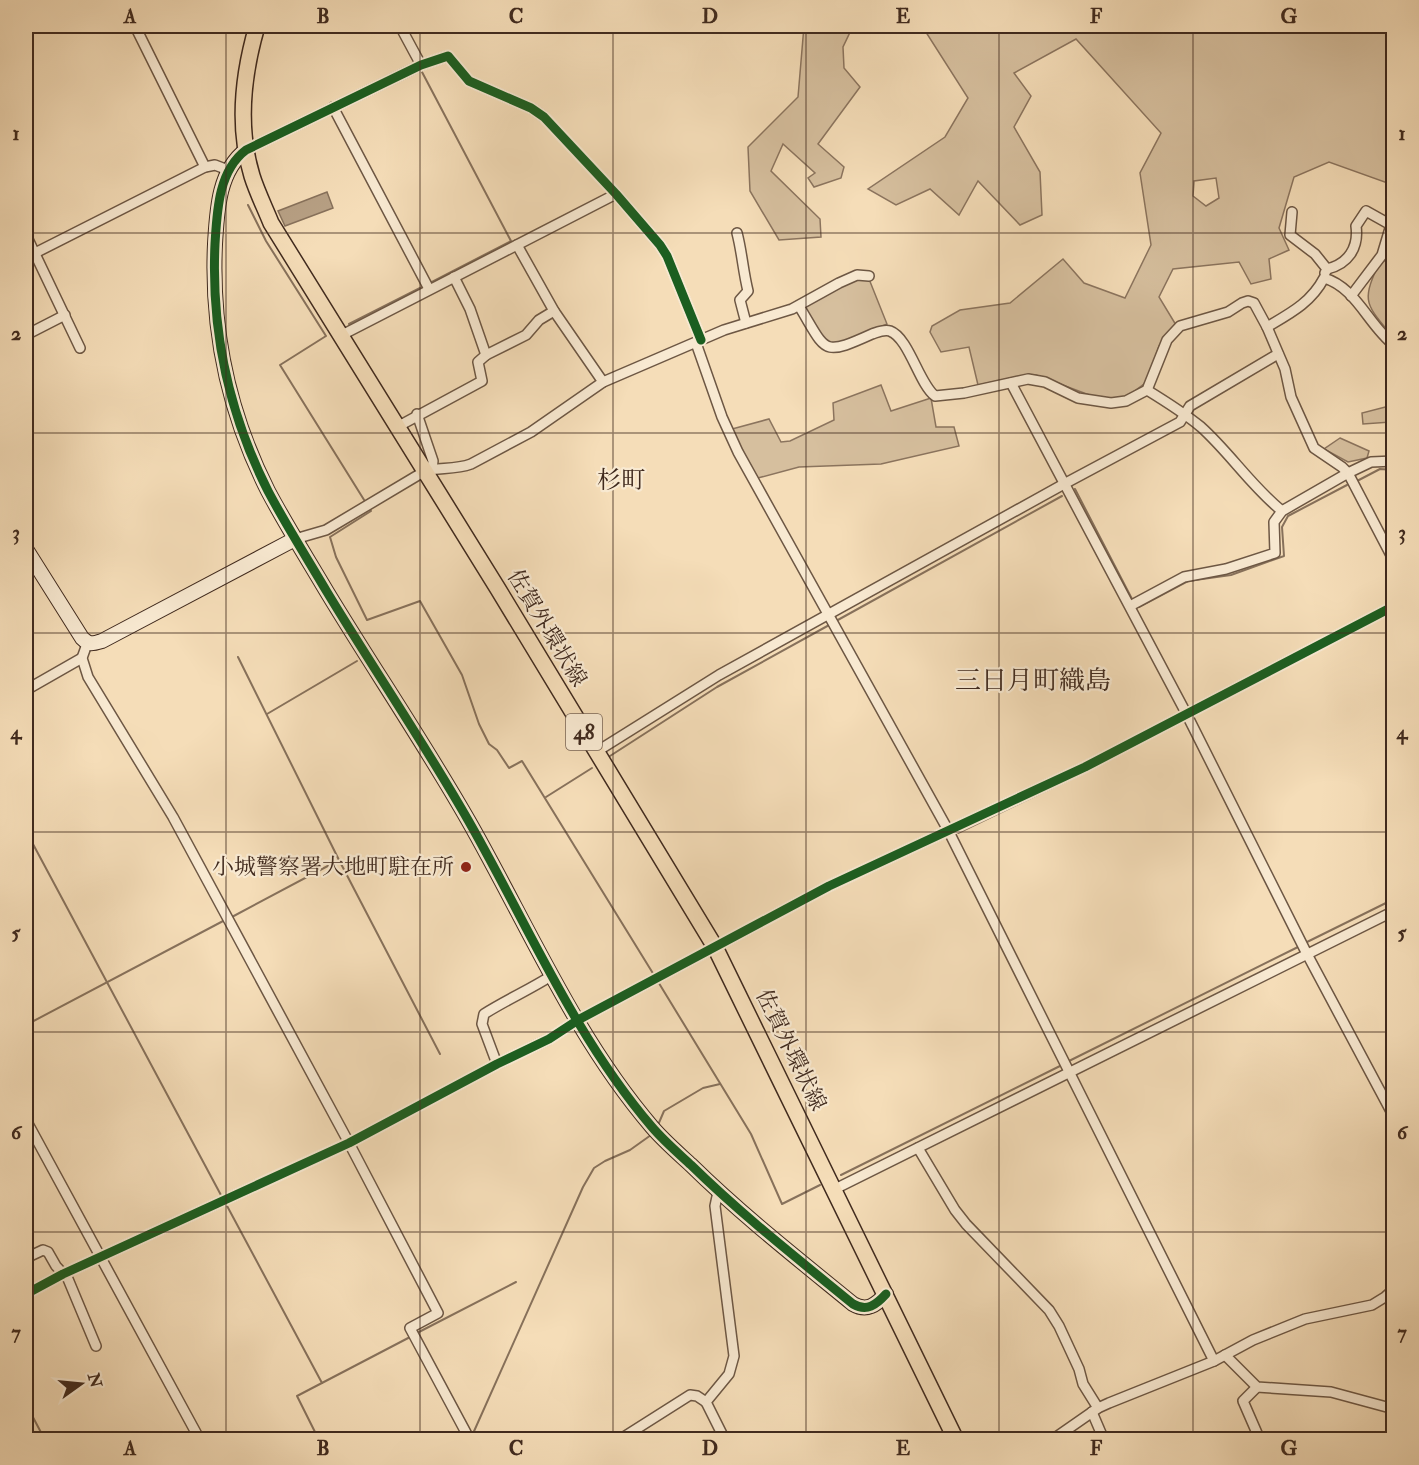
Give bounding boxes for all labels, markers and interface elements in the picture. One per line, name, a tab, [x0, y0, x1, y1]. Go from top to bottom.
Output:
text: A	[123, 4, 137, 29]
text: B	[316, 4, 330, 29]
text: C	[509, 4, 523, 29]
text: D	[702, 4, 718, 29]
text: E	[896, 4, 911, 29]
text: F	[1090, 4, 1103, 29]
text: G	[1281, 4, 1298, 29]
text: 1	[12, 121, 20, 146]
text: 1	[1398, 121, 1406, 146]
text: 2	[11, 321, 21, 346]
text: 2	[1397, 321, 1407, 346]
district label: 杉町	[597, 465, 645, 496]
text: 3	[12, 520, 20, 545]
text: 3	[1398, 520, 1406, 545]
street label: 佐賀外環状線	[501, 564, 593, 692]
district label: 三日月町織島	[955, 665, 1111, 697]
road number: 48	[566, 714, 602, 750]
text: 4	[10, 720, 23, 745]
text: 4	[1396, 720, 1409, 745]
place label: 小城警察署大地町駐在所	[212, 853, 454, 881]
marker: 小城警察署大地町駐在所	[459, 860, 473, 874]
text: 5	[12, 920, 22, 945]
text: 5	[1398, 920, 1408, 945]
street label: 佐賀外環状線	[749, 985, 833, 1115]
text: 6	[11, 1120, 23, 1145]
text: 6	[1397, 1120, 1409, 1145]
text: 7	[11, 1320, 21, 1345]
text: 7	[1397, 1320, 1407, 1345]
north arrow	[51, 1354, 111, 1414]
text: N	[83, 1370, 106, 1391]
text: A	[123, 1436, 137, 1461]
text: B	[316, 1436, 330, 1461]
text: C	[509, 1436, 523, 1461]
text: D	[702, 1436, 718, 1461]
text: E	[896, 1436, 911, 1461]
text: F	[1090, 1436, 1103, 1461]
text: G	[1281, 1436, 1298, 1461]

